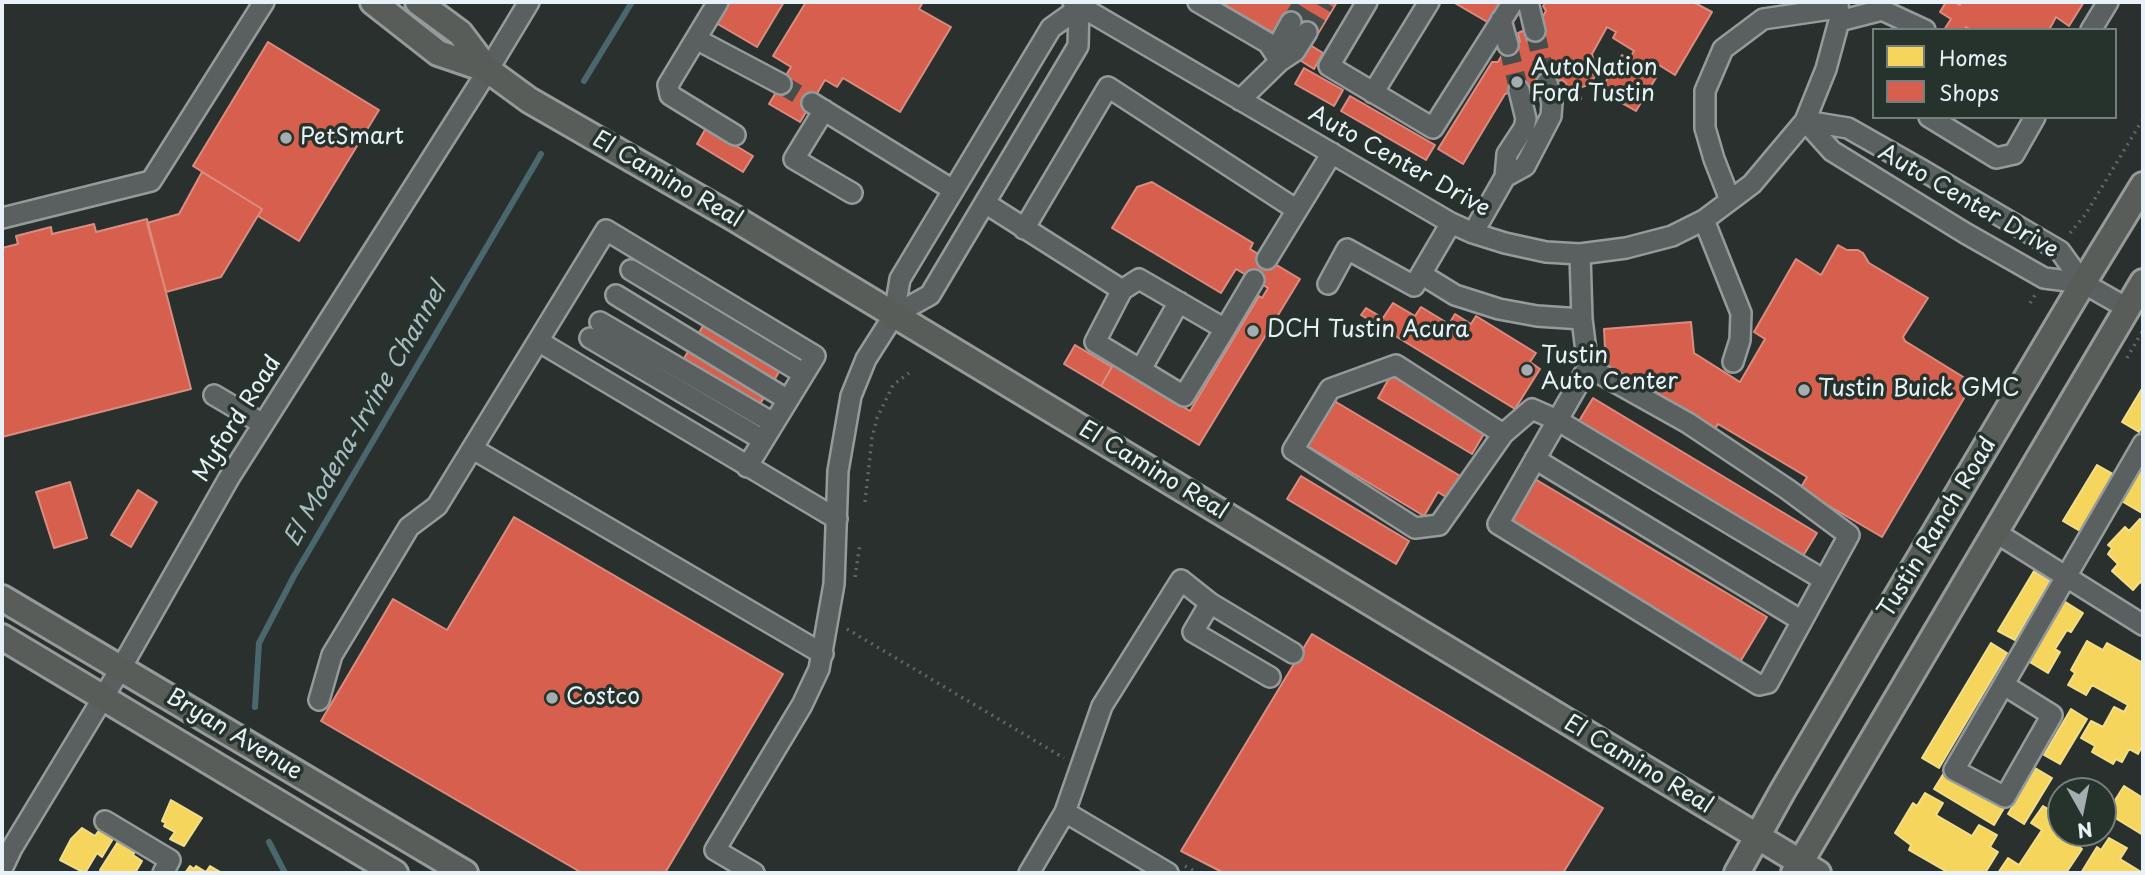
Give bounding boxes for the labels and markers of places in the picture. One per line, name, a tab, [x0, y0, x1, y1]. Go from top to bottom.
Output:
place label: AutoNation Ford Tustin	[1531, 55, 1658, 109]
marker: AutoNation Ford Tustin	[1509, 74, 1525, 90]
place label: PetSmart	[300, 124, 404, 152]
marker: PetSmart	[278, 130, 294, 146]
place label: DCH Tustin Acura	[1267, 317, 1469, 345]
marker: DCH Tustin Acura	[1245, 323, 1261, 339]
place label: Tustin Auto Center	[1541, 343, 1678, 397]
marker: Tustin Auto Center	[1519, 362, 1535, 378]
place label: Tustin Buick GMC	[1818, 376, 2020, 404]
marker: Tustin Buick GMC	[1796, 382, 1812, 398]
place label: Costco	[566, 684, 640, 712]
marker: Costco	[544, 690, 560, 706]

